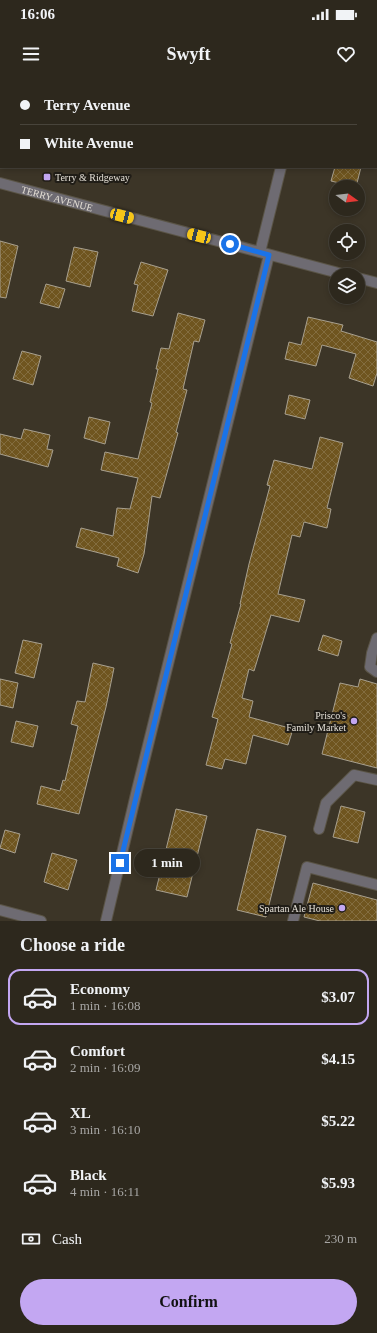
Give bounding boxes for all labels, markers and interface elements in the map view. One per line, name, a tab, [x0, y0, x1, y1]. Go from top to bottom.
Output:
text: 16:06	[20, 6, 55, 22]
icon: menu	[20, 43, 42, 65]
icon: heart	[335, 43, 357, 65]
text: Swyft	[167, 44, 211, 64]
text: Terry Avenue	[44, 97, 130, 113]
text: White Avenue	[44, 135, 133, 151]
marker: Terry & Ridgeway	[42, 172, 52, 182]
place label: Terry & Ridgeway	[55, 172, 130, 183]
north arrow	[329, 180, 365, 216]
map controls	[329, 180, 365, 304]
street label: TERRY AVENUE	[20, 184, 94, 213]
car	[109, 207, 135, 225]
button: locate	[329, 224, 365, 260]
car	[186, 227, 212, 245]
route start	[221, 235, 239, 253]
button: layers	[329, 268, 365, 304]
place label: Prisco's Family Market	[286, 710, 346, 733]
marker: Prisco's Family Market	[349, 716, 359, 726]
callout: 1 min	[134, 849, 200, 877]
route end	[111, 854, 129, 872]
text: 1 min	[151, 855, 183, 870]
place label: Spartan Ale House	[259, 903, 335, 914]
marker: Spartan Ale House	[337, 903, 347, 913]
text: Choose a ride	[20, 935, 125, 955]
icon: car	[22, 979, 58, 1015]
text: Economy	[70, 981, 130, 997]
text: $3.07	[321, 989, 355, 1005]
text: 1 min · 16:08	[70, 998, 140, 1013]
icon: car	[22, 1041, 58, 1077]
text: Comfort	[70, 1043, 125, 1059]
text: $4.15	[321, 1051, 355, 1067]
text: 2 min · 16:09	[70, 1060, 140, 1075]
icon: car	[22, 1103, 58, 1139]
text: XL	[70, 1105, 91, 1121]
text: $5.22	[321, 1113, 355, 1129]
text: 3 min · 16:10	[70, 1122, 140, 1137]
icon: car	[22, 1165, 58, 1201]
text: Black	[70, 1167, 107, 1183]
text: $5.93	[321, 1175, 355, 1191]
text: 4 min · 16:11	[70, 1184, 140, 1199]
icon: cash	[20, 1228, 42, 1250]
text: Cash	[52, 1231, 82, 1247]
text: 230 m	[324, 1231, 357, 1246]
button: Confirm	[20, 1279, 357, 1325]

